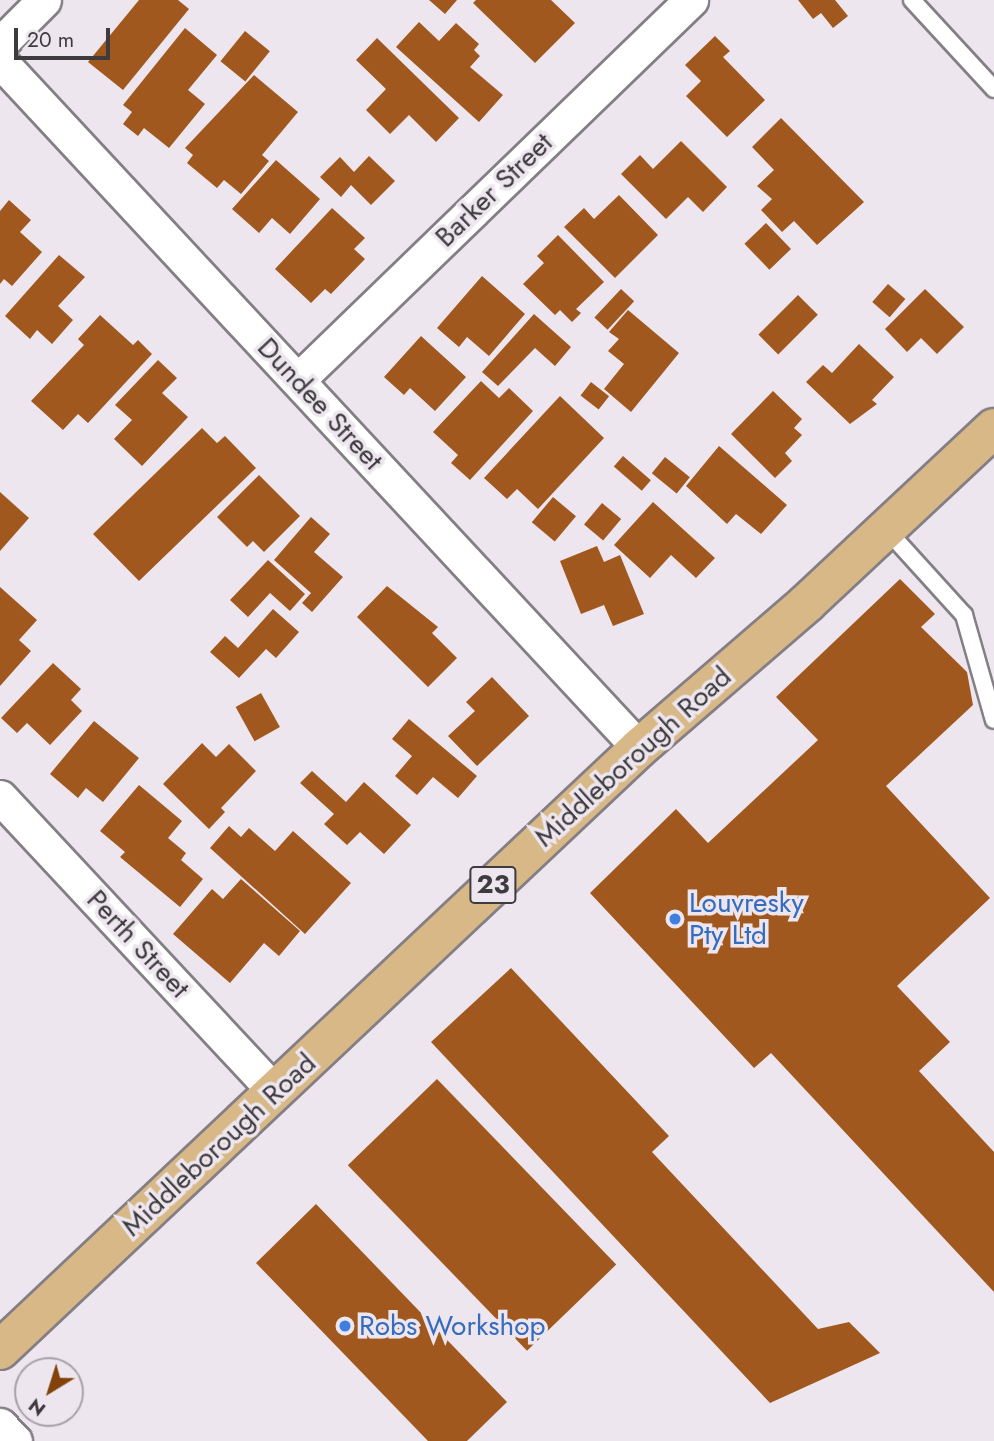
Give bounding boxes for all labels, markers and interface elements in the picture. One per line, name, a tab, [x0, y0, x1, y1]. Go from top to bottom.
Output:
scale bar	[18, 14, 114, 58]
text: 20 m	[27, 25, 74, 55]
street label: Barker Street	[428, 126, 560, 254]
street label: Dundee Street	[250, 331, 390, 477]
street label: Middleborough Road	[528, 660, 738, 854]
road number: 23	[468, 862, 518, 908]
street label: Perth Street	[80, 883, 196, 1005]
place label: Louvresky Pty Ltd	[689, 886, 804, 952]
marker: Louvresky Pty Ltd	[667, 911, 683, 927]
street label: Middleborough Road	[115, 1047, 323, 1243]
place label: Robs Workshop	[359, 1309, 546, 1343]
marker: Robs Workshop	[337, 1318, 353, 1334]
north arrow	[14, 1357, 84, 1427]
text: N	[23, 1392, 51, 1423]

